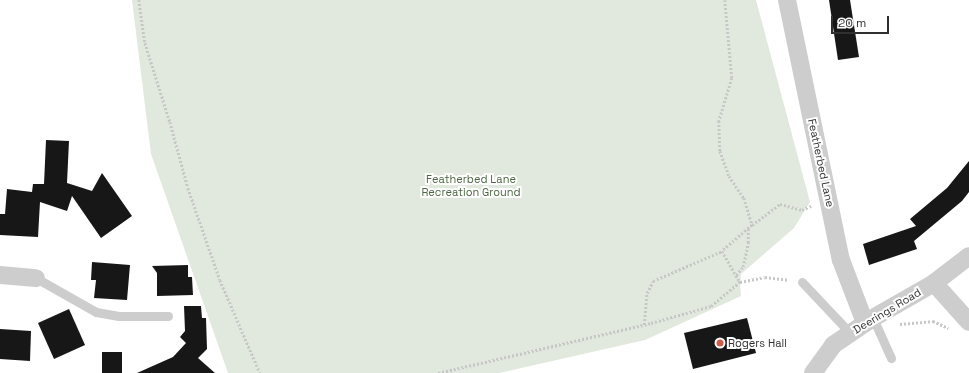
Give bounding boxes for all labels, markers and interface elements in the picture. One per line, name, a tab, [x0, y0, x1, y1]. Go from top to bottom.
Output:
scale bar	[833, 8, 891, 34]
text: 20 m	[838, 15, 866, 31]
street label: Featherbed Lane	[805, 118, 837, 208]
park label: Featherbed Lane Recreation Ground	[421, 173, 521, 199]
street label: Deerings Road	[851, 286, 923, 336]
place label: Rogers Hall	[728, 336, 787, 350]
marker: Rogers Hall	[715, 338, 725, 348]

